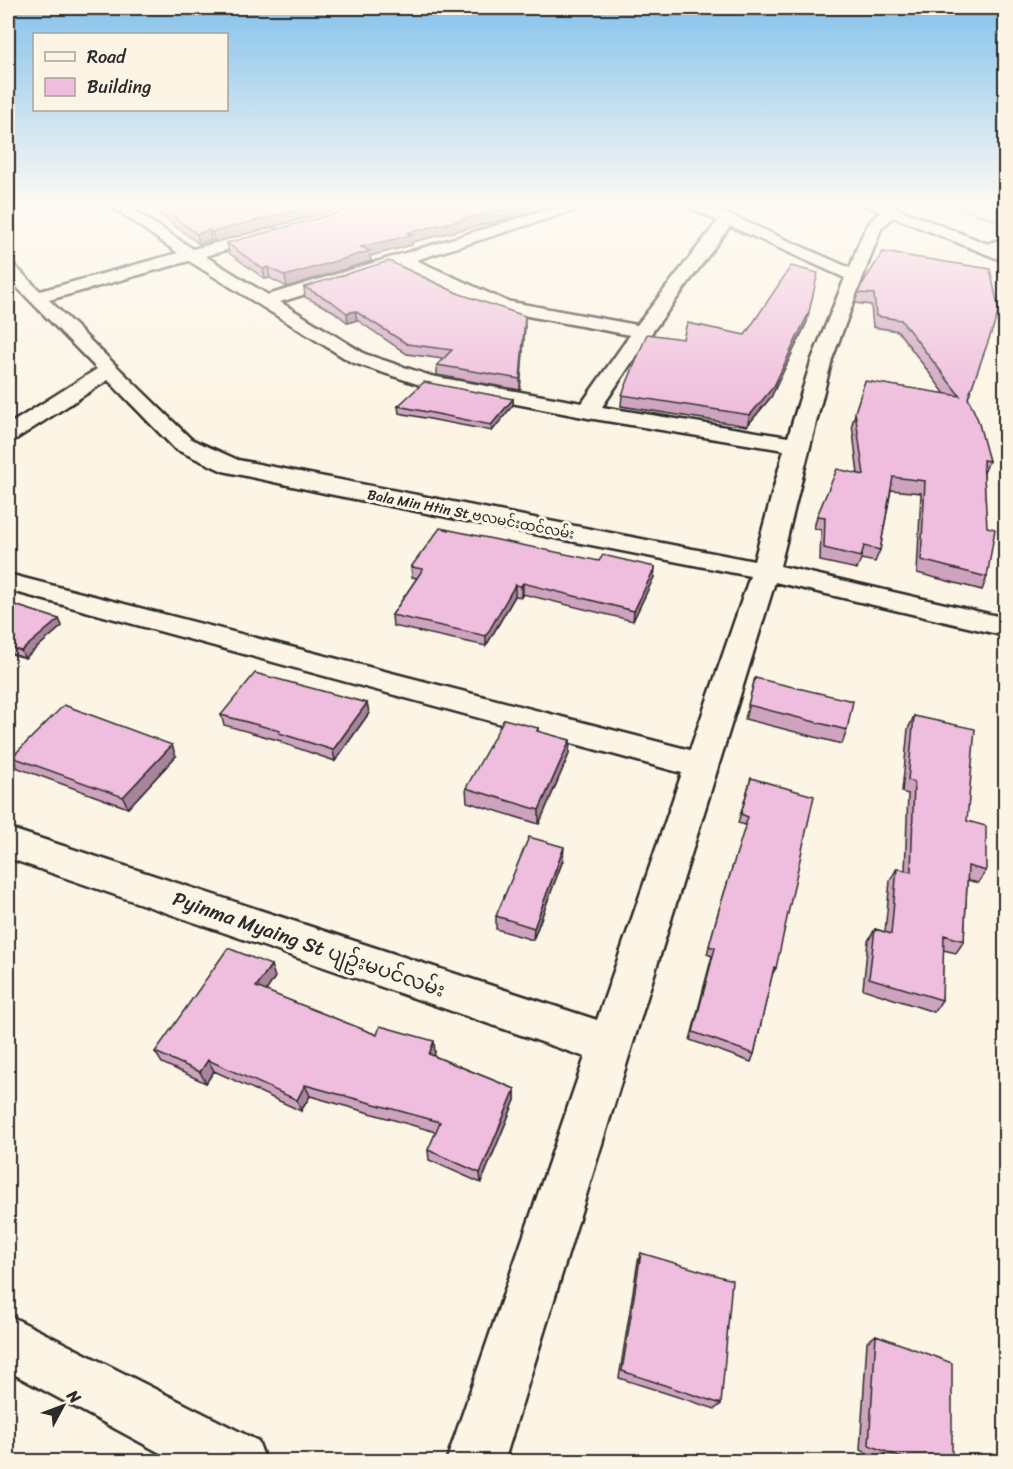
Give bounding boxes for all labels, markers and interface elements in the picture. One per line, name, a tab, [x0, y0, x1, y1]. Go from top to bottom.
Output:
legend	[33, 33, 228, 111]
text: Road	[87, 41, 127, 73]
text: Building	[87, 71, 151, 103]
street label: Bala Min Htin St ဗလမင်းထင်လမ်း	[365, 482, 576, 547]
street label: Pyinma Myaing St ပျဥ်းမပင်လမ်း	[168, 881, 450, 1008]
north arrow	[33, 1376, 93, 1436]
text: N	[59, 1382, 89, 1411]

